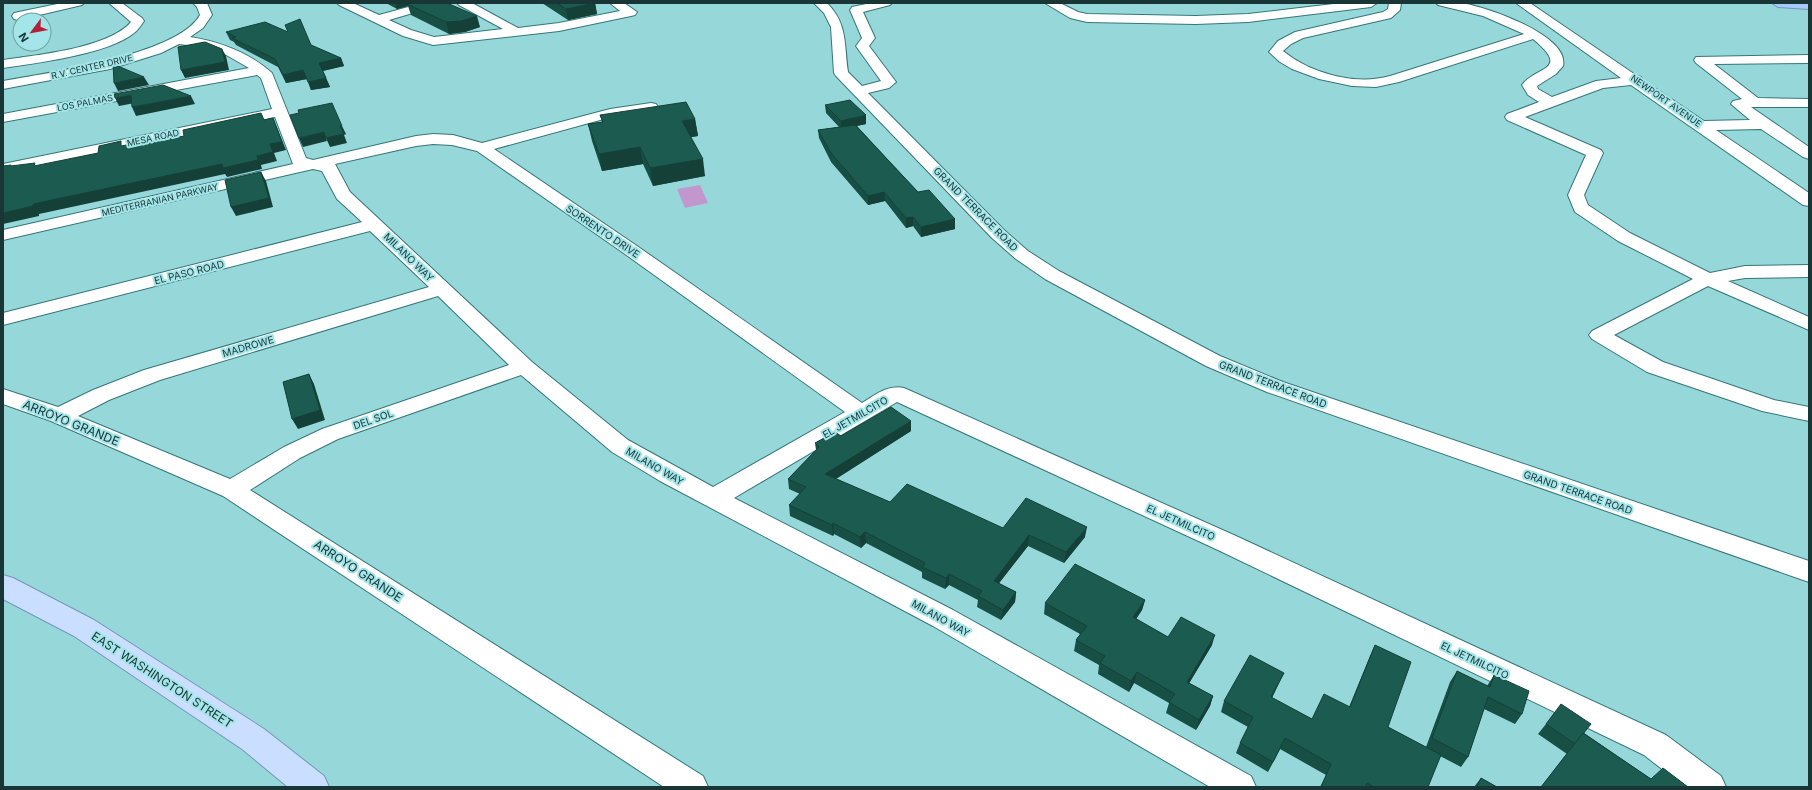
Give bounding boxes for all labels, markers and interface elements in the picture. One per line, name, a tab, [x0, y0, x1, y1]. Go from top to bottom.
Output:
north arrow	[12, 12, 52, 52]
text: N	[15, 30, 32, 45]
street label: R.V. CENTER DRIVE	[50, 52, 134, 81]
street label: NEWPORT AVENUE	[1629, 72, 1704, 129]
street label: LOS PALMAS	[56, 92, 114, 113]
street label: MESA ROAD	[126, 127, 180, 148]
street label: GRAND TERRACE ROAD	[931, 164, 1021, 254]
street label: MEDITERRANIAN PARKWAY	[101, 181, 219, 218]
street label: SORRENTO DRIVE	[564, 202, 642, 260]
street label: MILANO WAY	[382, 230, 437, 284]
street label: EL PASO ROAD	[153, 257, 225, 287]
street label: MADROWE	[221, 333, 275, 359]
street label: GRAND TERRACE ROAD	[1218, 358, 1328, 410]
street label: EL JETMILCITO	[820, 393, 890, 441]
street label: ARROYO GRANDE	[21, 396, 122, 449]
street label: DEL SOL	[351, 406, 395, 431]
street label: MILANO WAY	[624, 445, 686, 487]
street label: GRAND TERRACE ROAD	[1522, 468, 1634, 516]
street label: EL JETMILCITO	[1145, 502, 1217, 543]
street label: ARROYO GRANDE	[311, 536, 405, 605]
street label: MILANO WAY	[910, 597, 972, 639]
street label: EAST WASHINGTON STREET	[89, 628, 236, 731]
street label: EL JETMILCITO	[1439, 639, 1511, 681]

